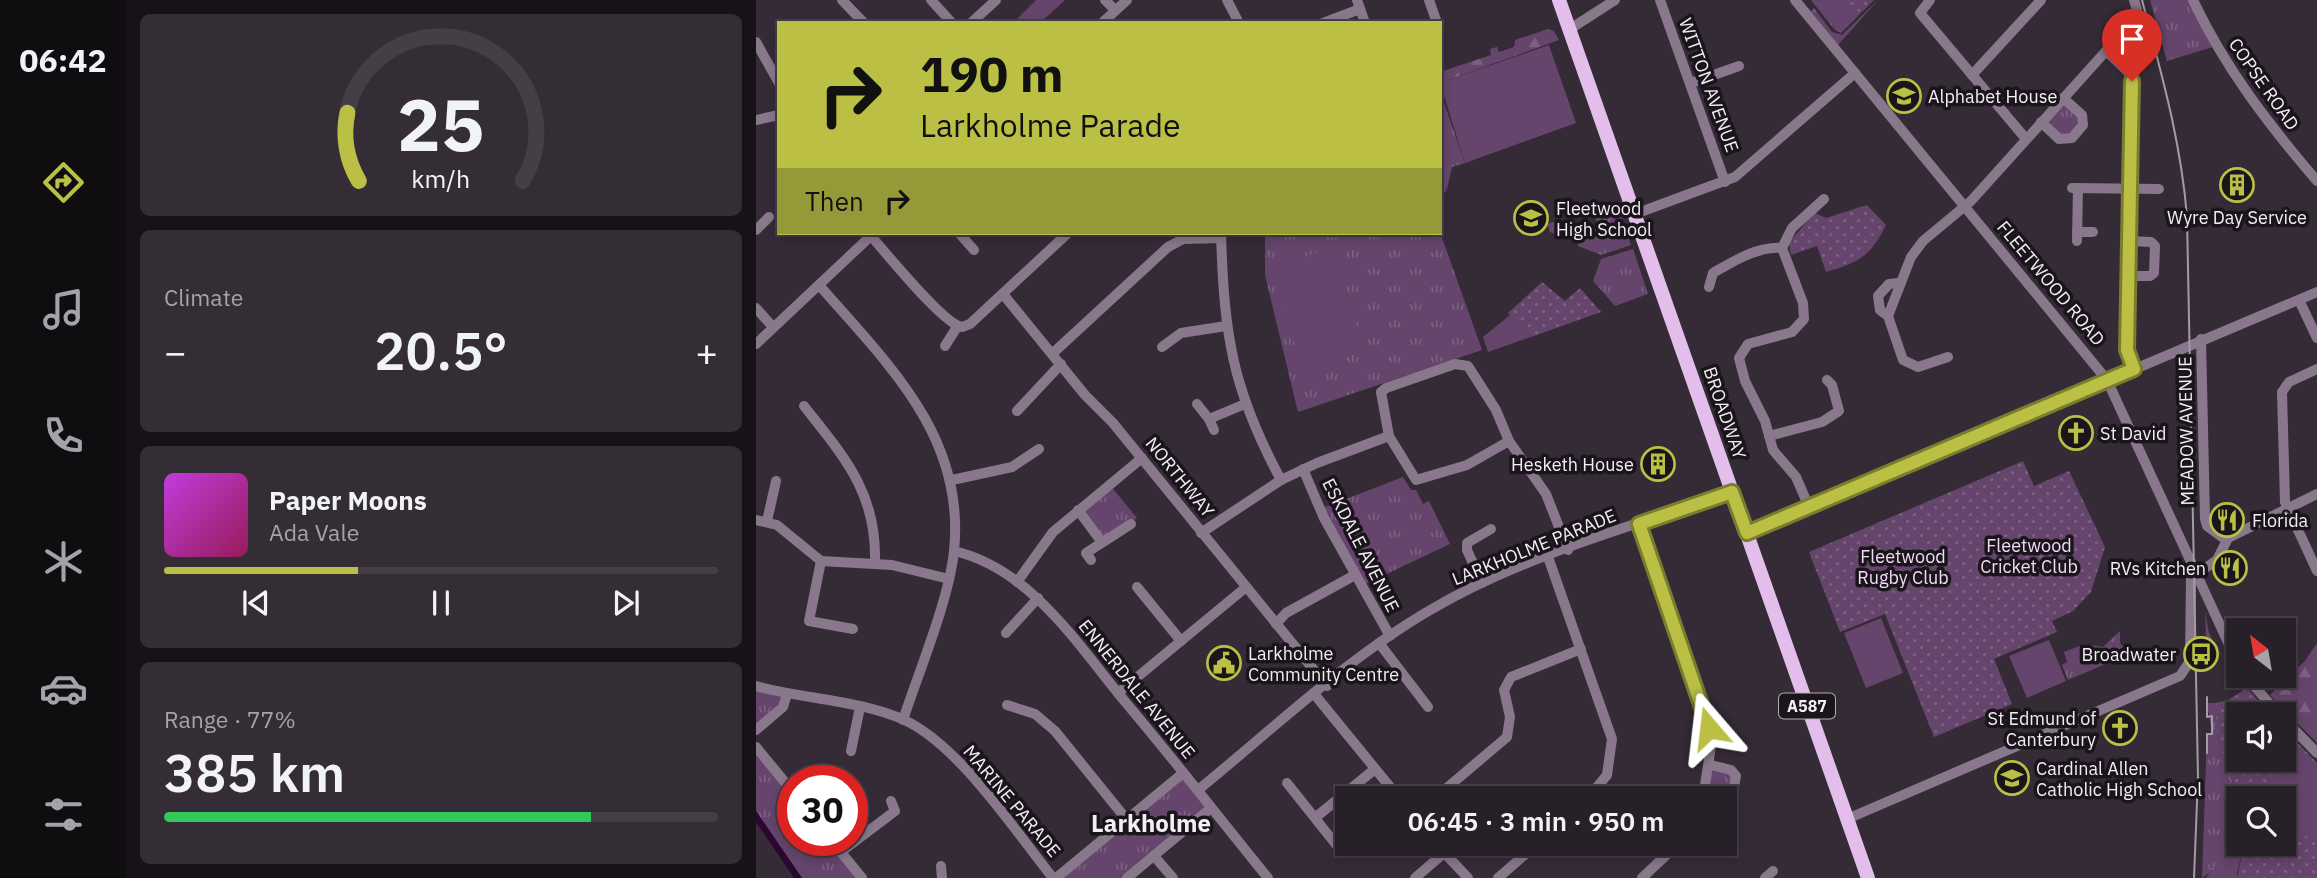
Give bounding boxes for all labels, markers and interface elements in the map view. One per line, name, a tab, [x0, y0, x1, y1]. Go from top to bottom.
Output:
pin	[2102, 9, 2162, 81]
street label: WITTON AVENUE	[1674, 15, 1744, 155]
icon: arrive	[2113, 20, 2151, 58]
street label: COPSE ROAD	[2224, 33, 2304, 135]
text: 06:42	[19, 39, 107, 81]
text: 190 m	[920, 42, 1064, 105]
icon: right	[805, 49, 896, 140]
text: 25	[397, 76, 485, 171]
school or university icon: Alphabet House	[1885, 77, 1923, 115]
place label: Alphabet House	[1928, 85, 2057, 108]
text: Larkholme Parade	[920, 104, 1181, 146]
icon: directions	[39, 158, 88, 207]
text: km/h	[412, 162, 470, 195]
building icon: Wyre Day Service	[2218, 166, 2256, 204]
icon: right	[878, 182, 916, 220]
text: Then	[805, 184, 864, 218]
place label: Fleetwood High School	[1556, 197, 1652, 241]
school or university icon: Fleetwood High School	[1512, 199, 1550, 237]
place label: Wyre Day Service	[2167, 206, 2307, 229]
street label: FLEETWOOD ROAD	[1992, 216, 2110, 350]
text: Climate	[164, 282, 243, 312]
icon: music	[39, 285, 88, 334]
text: 20.5°	[374, 317, 508, 384]
text: −	[164, 327, 187, 376]
text: +	[695, 327, 718, 376]
street label: MEADOW AVENUE	[2173, 356, 2199, 506]
street label: BROADWAY	[1698, 364, 1752, 463]
icon: phone	[39, 411, 88, 460]
church icon: St David	[2057, 414, 2095, 452]
place label: St David	[2100, 422, 2166, 445]
street label: NORTHWAY	[1141, 432, 1220, 522]
building icon: Hesketh House	[1639, 445, 1677, 483]
place label: Hesketh House	[1511, 453, 1634, 476]
street label: ESKDALE AVENUE	[1317, 474, 1405, 616]
text: Paper Moons	[269, 483, 427, 517]
restaurant icon: Florida	[2208, 501, 2246, 539]
street label: LARKHOLME PARADE	[1449, 504, 1619, 590]
place label: Florida	[2252, 509, 2309, 532]
text: Ada Vale	[269, 517, 359, 547]
park label: Fleetwood Cricket Club	[1980, 534, 2078, 578]
icon: climate	[39, 537, 88, 586]
park label: Fleetwood Rugby Club	[1857, 545, 1949, 589]
restaurant icon: RVs Kitchen	[2211, 549, 2249, 587]
place label: RVs Kitchen	[2110, 557, 2206, 580]
icon: previous	[237, 584, 275, 622]
icon: pause	[422, 584, 460, 622]
icon: next	[607, 584, 645, 622]
street label: ENNERDALE AVENUE	[1074, 615, 1200, 763]
north arrow	[2226, 618, 2296, 688]
map controls	[2226, 618, 2296, 856]
bus stop icon: Broadwater	[2182, 635, 2220, 673]
place label: Larkholme Community Centre	[1248, 642, 1399, 686]
place label: Broadwater	[2082, 643, 2176, 666]
public building icon: Larkholme Community Centre	[1205, 644, 1243, 682]
icon: car	[39, 664, 88, 713]
position arrow	[1672, 691, 1746, 765]
road number: A587	[1779, 694, 1835, 719]
button: sound	[2226, 702, 2296, 772]
text: Range · 77%	[164, 704, 296, 734]
place label: St Edmund of Canterbury	[1988, 707, 2096, 751]
church icon: St Edmund of Canterbury	[2101, 709, 2139, 747]
text: 385 km	[164, 739, 345, 806]
street label: MARINE PARADE	[958, 740, 1066, 862]
place label: Cardinal Allen Catholic High School	[2036, 757, 2202, 801]
school or university icon: Cardinal Allen Catholic High School	[1993, 759, 2031, 797]
speed limit sign: 30	[777, 765, 868, 856]
button: search	[2226, 786, 2296, 856]
icon: filters	[39, 790, 88, 839]
text: 06:45 · 3 min · 950 m	[1408, 804, 1664, 838]
district label: Larkholme	[1091, 807, 1211, 839]

